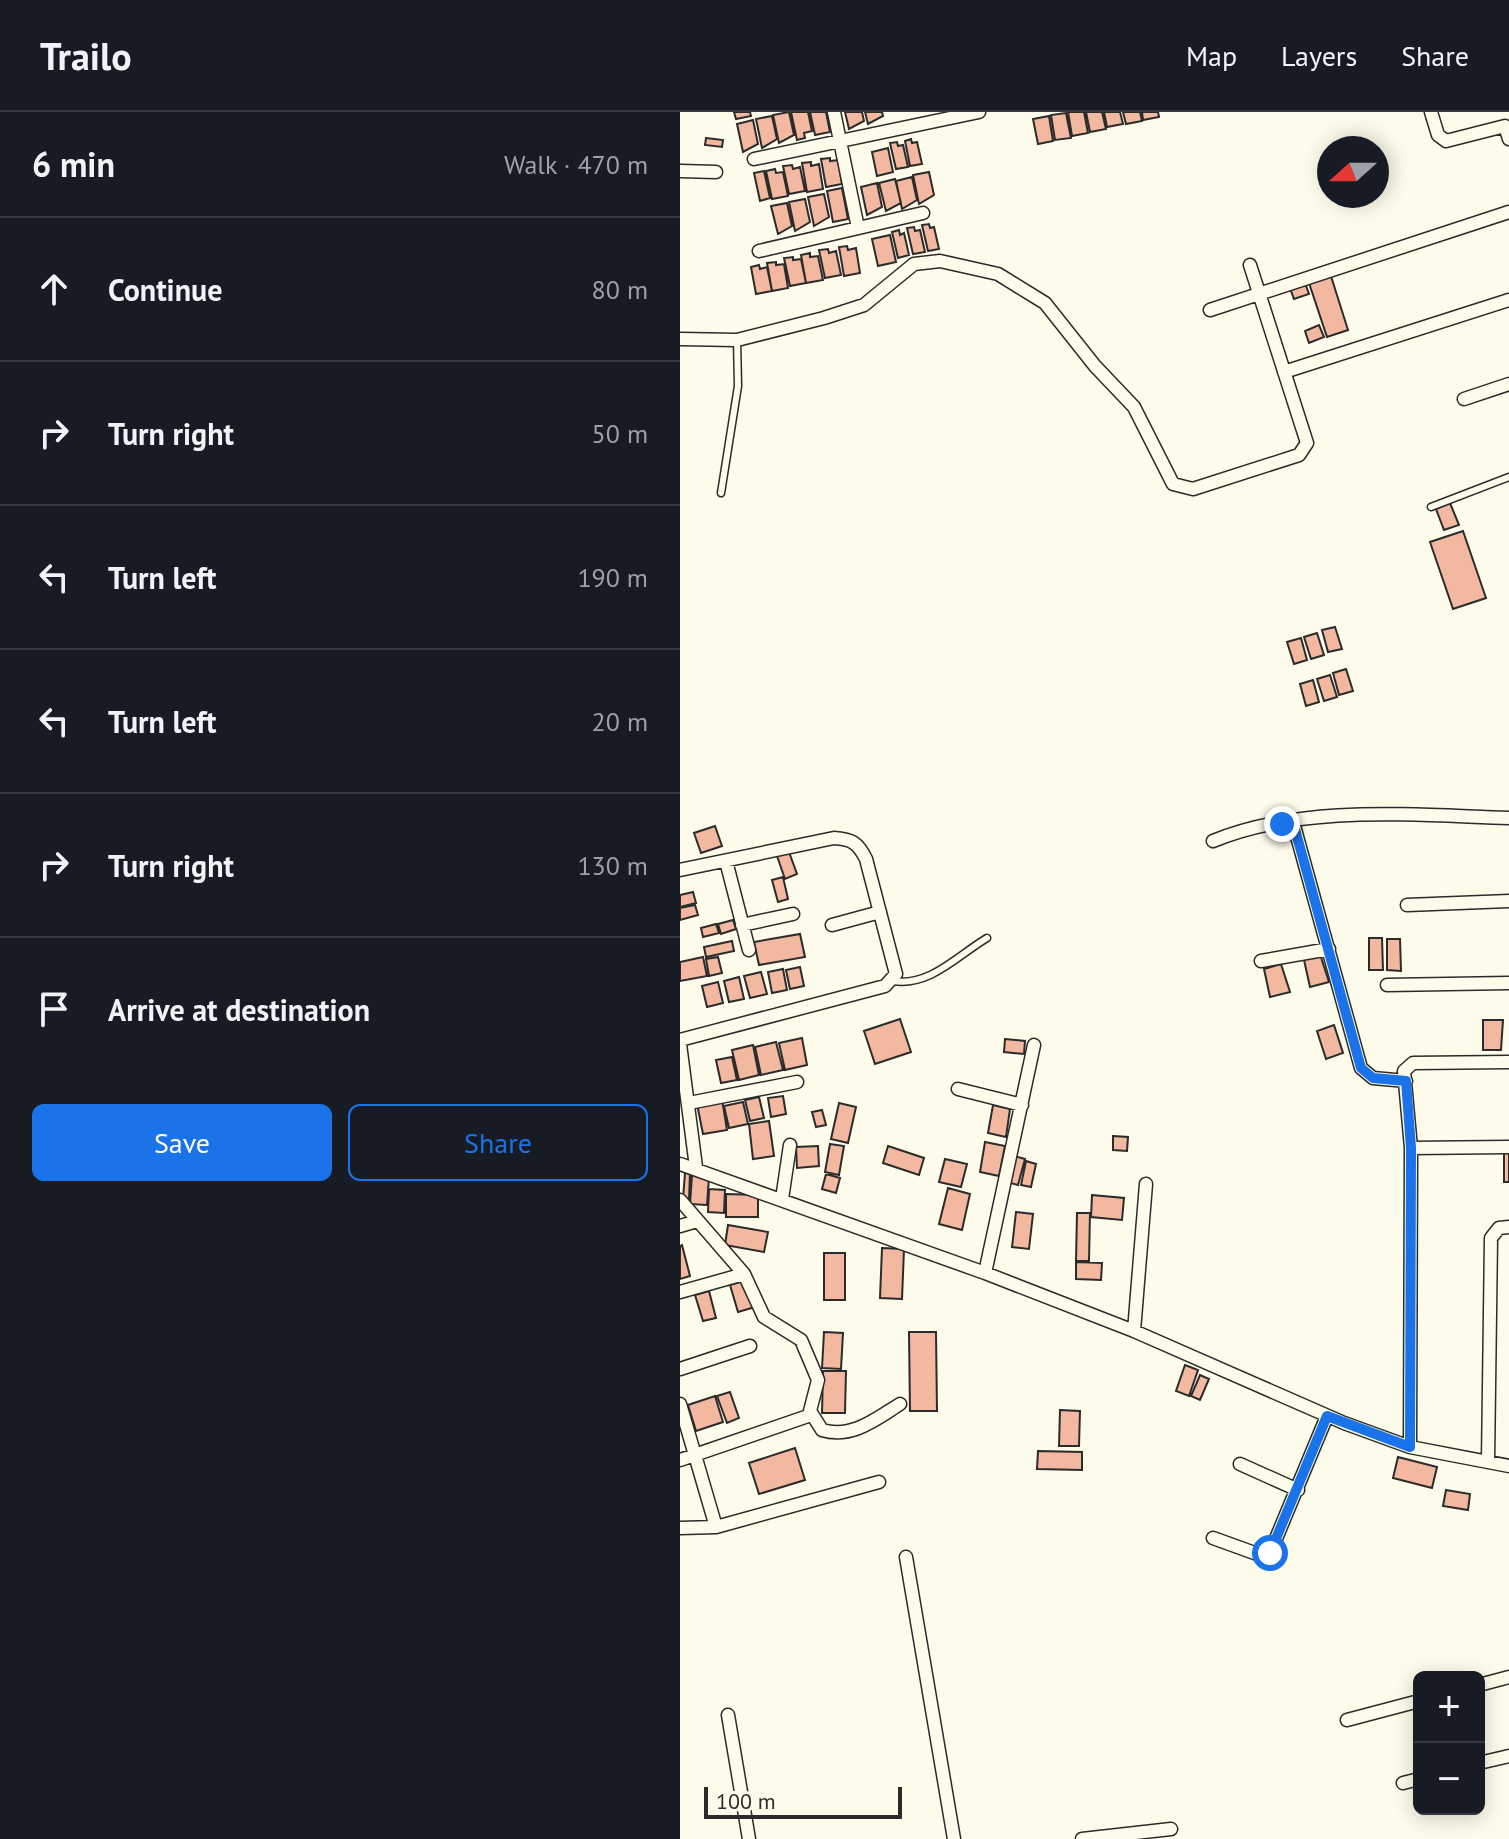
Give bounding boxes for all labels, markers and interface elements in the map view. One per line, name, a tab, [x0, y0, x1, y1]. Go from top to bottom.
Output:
text: Trailo	[40, 31, 132, 80]
text: Map	[1186, 37, 1237, 74]
text: Layers	[1281, 37, 1357, 74]
text: Share	[1401, 37, 1469, 74]
north arrow	[1317, 136, 1389, 208]
text: 6 min	[32, 142, 115, 186]
text: Walk · 470 m	[504, 148, 648, 181]
icon: ahead	[32, 267, 76, 311]
text: Continue	[108, 270, 222, 309]
text: 80 m	[592, 273, 648, 306]
icon: right	[32, 411, 76, 455]
text: Turn right	[108, 414, 234, 453]
text: 50 m	[592, 417, 648, 450]
icon: left	[32, 555, 76, 599]
text: Turn left	[108, 558, 216, 597]
text: 190 m	[577, 561, 648, 594]
icon: left	[32, 699, 76, 743]
text: Turn left	[108, 702, 216, 741]
text: 20 m	[592, 705, 648, 738]
route end	[1264, 806, 1300, 842]
icon: right	[32, 843, 76, 887]
text: Turn right	[108, 846, 234, 885]
text: 130 m	[577, 849, 648, 882]
icon: arrive	[32, 987, 76, 1031]
text: Arrive at destination	[108, 990, 370, 1029]
button: Save	[32, 1104, 332, 1181]
button: Share	[348, 1104, 648, 1181]
route start	[1252, 1535, 1288, 1571]
map controls	[1413, 1671, 1485, 1815]
button: +	[1413, 1671, 1485, 1743]
button: −	[1413, 1743, 1485, 1815]
scale bar	[704, 1783, 902, 1819]
text: 100 m	[716, 1787, 776, 1815]

